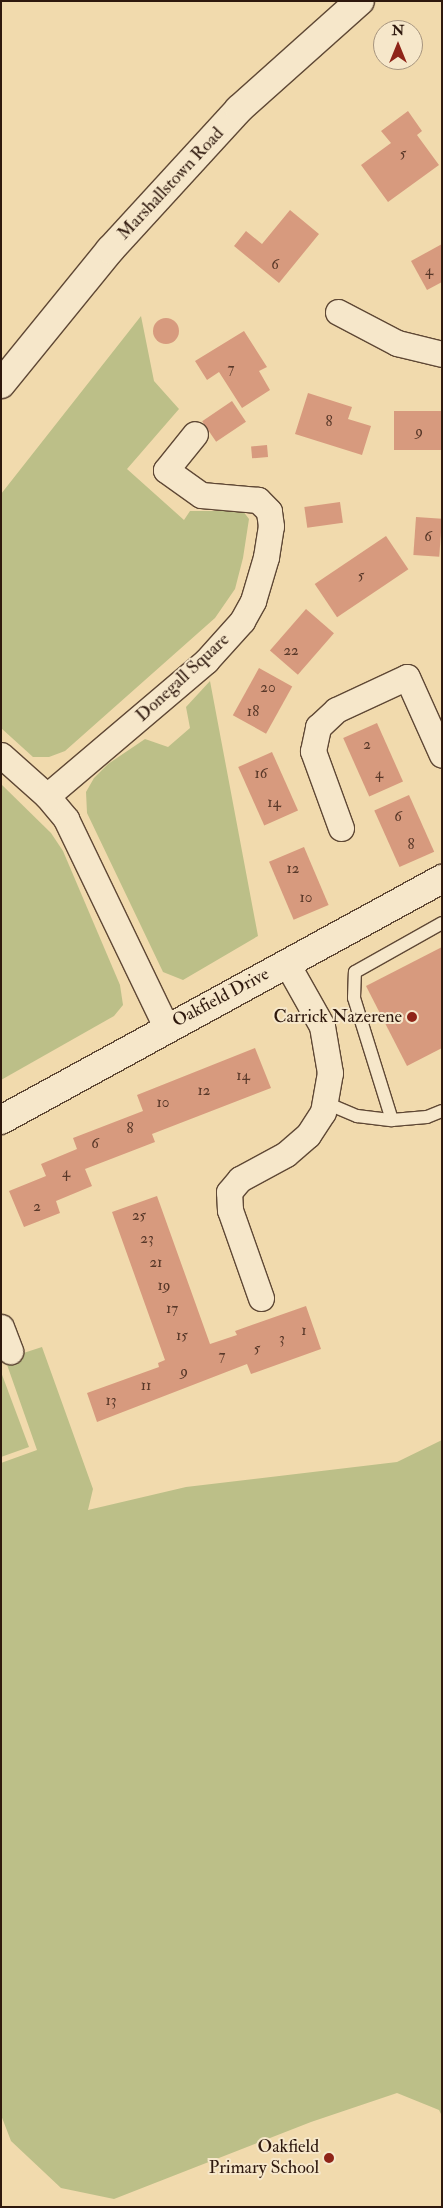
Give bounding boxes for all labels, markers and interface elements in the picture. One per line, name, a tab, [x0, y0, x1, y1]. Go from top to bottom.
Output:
north arrow	[373, 20, 423, 70]
text: N	[392, 22, 404, 39]
street label: Marshallstown Road	[113, 123, 229, 245]
house number: 5	[400, 145, 406, 163]
house number: 6	[271, 256, 279, 274]
house number: 4	[425, 262, 433, 280]
house number: 7	[228, 360, 234, 378]
house number: 8	[325, 413, 333, 431]
house number: 9	[415, 423, 423, 441]
house number: 6	[424, 528, 432, 546]
house number: 5	[358, 567, 364, 585]
street label: Donegall Square	[132, 629, 234, 727]
house number: 22	[283, 642, 299, 660]
house number: 20	[260, 679, 276, 697]
house number: 18	[247, 703, 259, 721]
house number: 2	[363, 736, 371, 754]
house number: 16	[255, 765, 267, 783]
house number: 4	[375, 765, 383, 783]
house number: 14	[267, 794, 281, 812]
house number: 6	[394, 808, 402, 826]
house number: 8	[407, 836, 415, 854]
house number: 12	[287, 860, 299, 878]
house number: 10	[300, 889, 312, 907]
street label: Oakfield Drive	[169, 963, 273, 1033]
place label: Carrick Nazerene	[273, 1006, 402, 1028]
marker: Carrick Nazerene	[406, 1011, 418, 1023]
house number: 14	[236, 1067, 250, 1085]
house number: 12	[198, 1082, 210, 1100]
house number: 10	[157, 1094, 169, 1112]
house number: 8	[126, 1120, 134, 1138]
house number: 6	[91, 1135, 99, 1153]
house number: 4	[62, 1164, 70, 1182]
house number: 2	[33, 1198, 41, 1216]
house number: 25	[132, 1207, 146, 1225]
house number: 23	[140, 1230, 154, 1248]
house number: 21	[150, 1254, 162, 1272]
house number: 19	[158, 1277, 170, 1295]
house number: 17	[166, 1300, 178, 1318]
house number: 1	[301, 1322, 307, 1340]
house number: 15	[176, 1327, 188, 1345]
house number: 3	[279, 1330, 285, 1348]
house number: 5	[254, 1340, 260, 1358]
house number: 7	[219, 1347, 225, 1365]
house number: 9	[180, 1363, 188, 1381]
house number: 11	[141, 1377, 151, 1395]
house number: 13	[105, 1392, 117, 1410]
place label: Oakfield Primary School	[209, 2137, 319, 2180]
marker: Oakfield Primary School	[323, 2152, 335, 2164]

